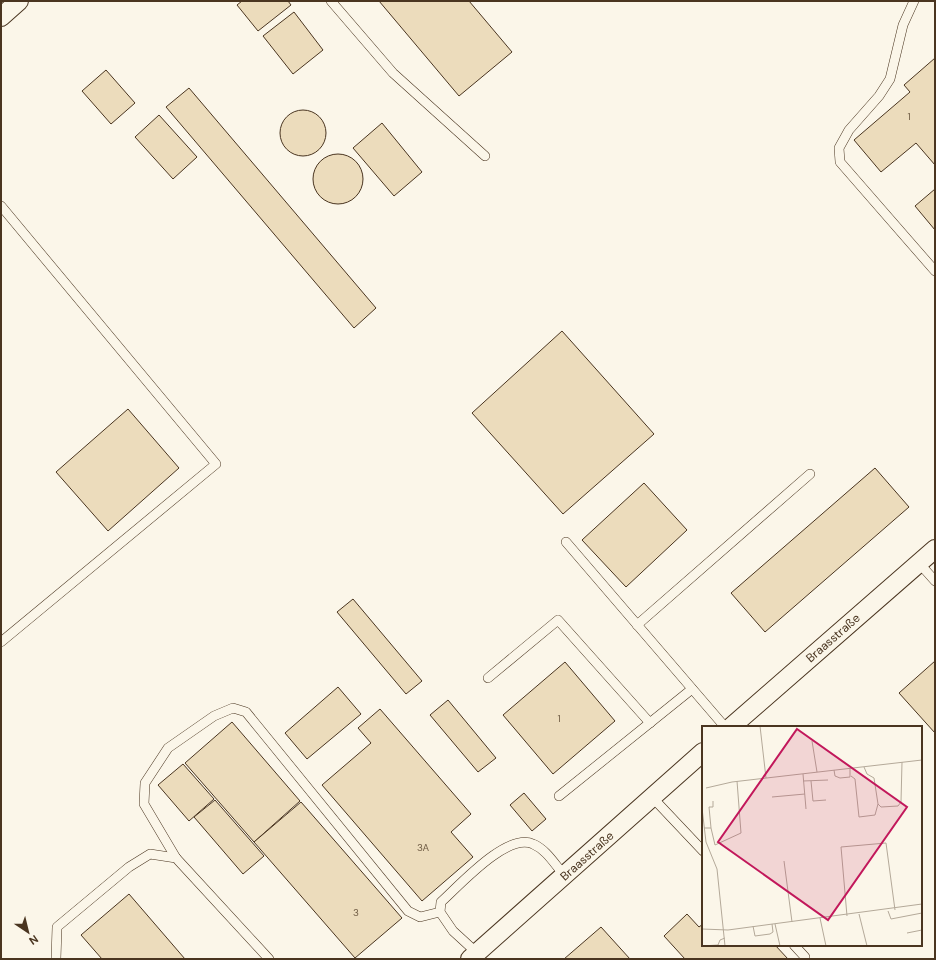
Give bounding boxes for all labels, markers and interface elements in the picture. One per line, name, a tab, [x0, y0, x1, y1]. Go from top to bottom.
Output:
house number: 1	[907, 110, 911, 123]
street label: Braasstraße	[803, 610, 864, 666]
house number: 1	[557, 712, 561, 725]
inset map	[702, 726, 922, 946]
street label: Braasstraße	[557, 828, 617, 884]
house number: 3A	[417, 841, 429, 854]
house number: 3	[353, 906, 359, 919]
north arrow	[8, 912, 48, 952]
text: N	[26, 932, 41, 948]

